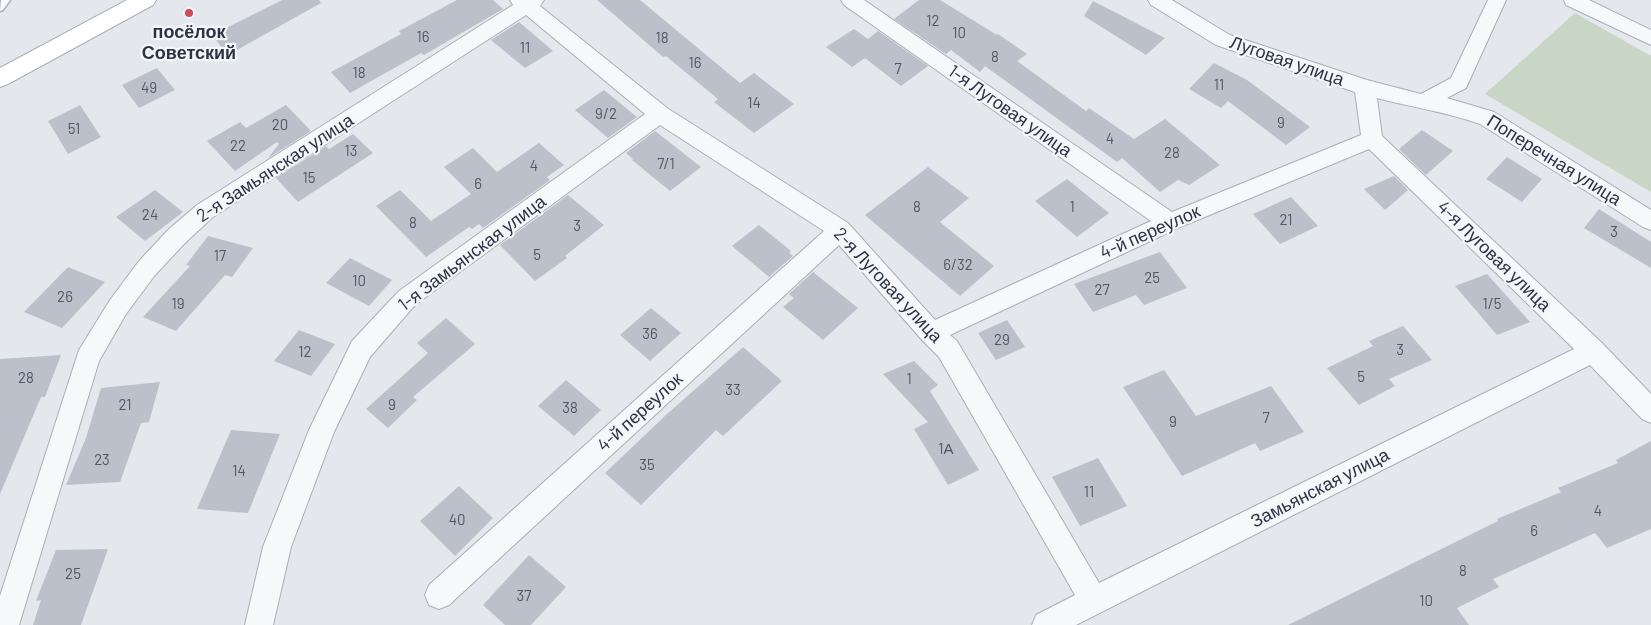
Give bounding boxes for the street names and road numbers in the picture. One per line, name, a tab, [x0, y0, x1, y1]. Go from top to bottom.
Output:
street label: Луговая улица	[1227, 31, 1347, 91]
street label: 1-я Луговая улица	[944, 60, 1076, 162]
street label: 2-я Замьянская улица	[193, 109, 357, 227]
street label: Поперечная улица	[1483, 110, 1625, 210]
street label: 1-я Замьянская улица	[394, 190, 550, 316]
street label: 4-я Луговая улица	[1433, 196, 1555, 316]
street label: 4-й переулок	[1097, 200, 1203, 264]
street label: 2-я Луговая улица	[829, 223, 947, 347]
street label: 4-й переулок	[593, 368, 687, 456]
street label: Замьянская улица	[1247, 444, 1393, 532]

